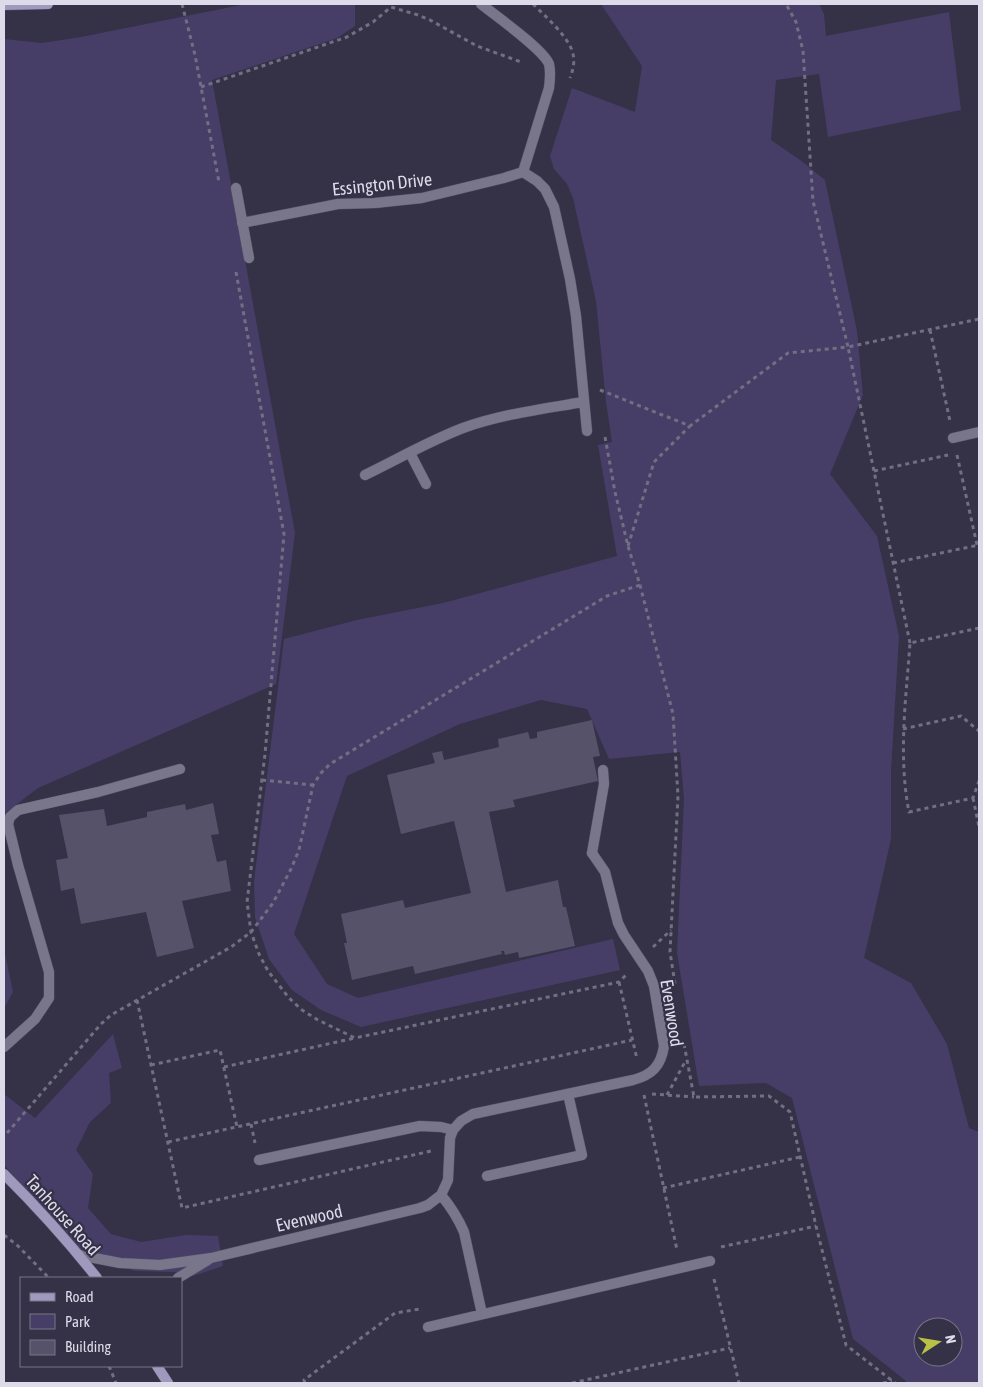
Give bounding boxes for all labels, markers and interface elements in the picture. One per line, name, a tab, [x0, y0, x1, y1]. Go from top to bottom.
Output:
street label: Essington Drive	[331, 168, 433, 200]
street label: Evenwood	[656, 978, 688, 1048]
street label: Tanhouse Road	[21, 1170, 105, 1260]
street label: Evenwood	[274, 1200, 344, 1236]
legend	[20, 1277, 182, 1367]
text: Road	[65, 1288, 94, 1305]
text: Park	[65, 1313, 90, 1330]
north arrow	[913, 1317, 963, 1367]
text: N	[942, 1334, 959, 1345]
text: Building	[65, 1338, 111, 1355]

